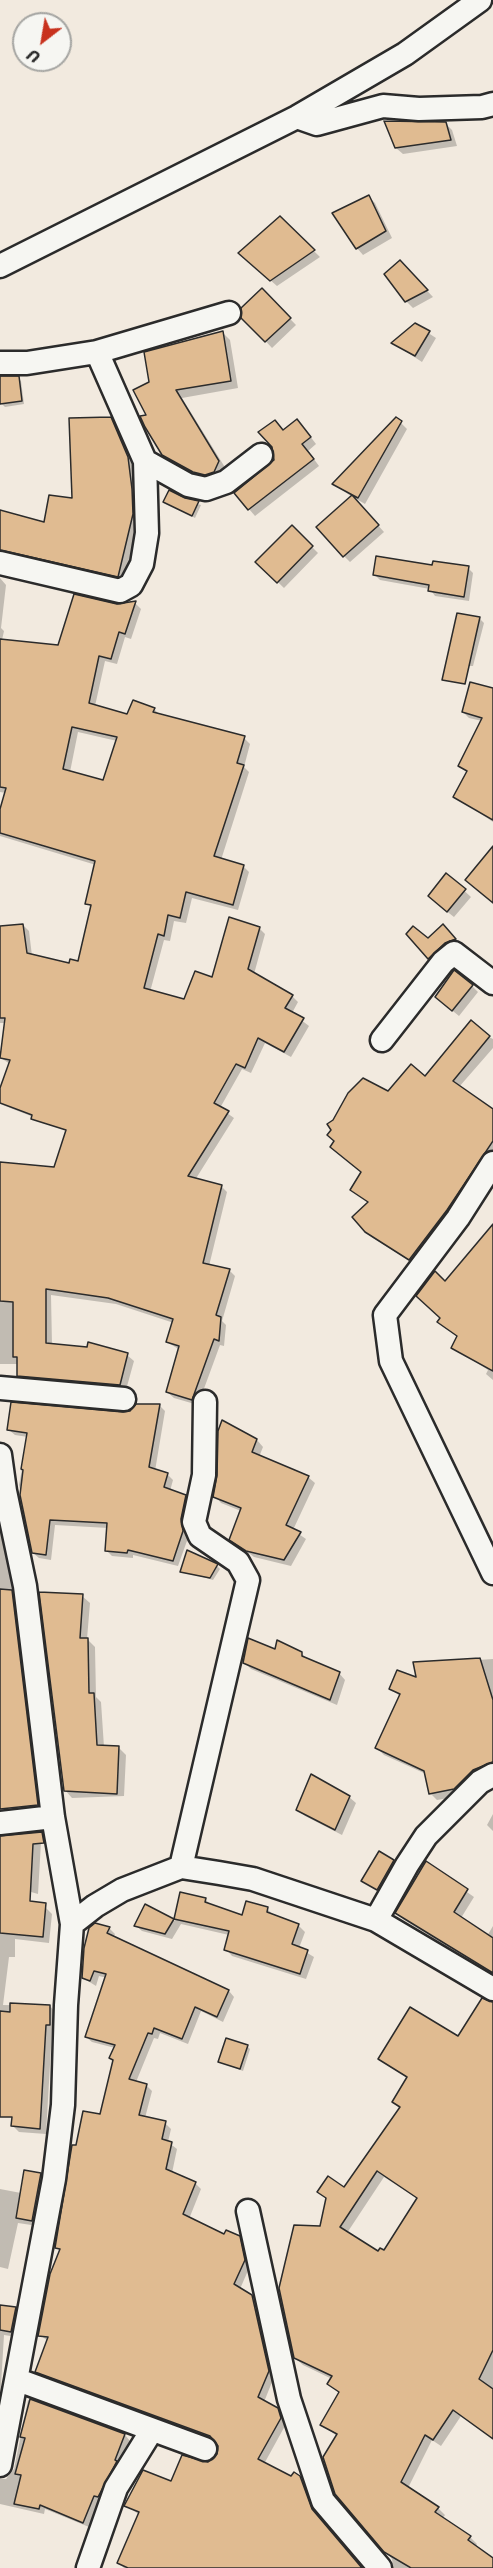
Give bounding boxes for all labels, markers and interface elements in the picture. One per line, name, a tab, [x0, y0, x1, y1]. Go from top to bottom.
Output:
north arrow	[12, 12, 72, 72]
text: U	[21, 41, 46, 71]

